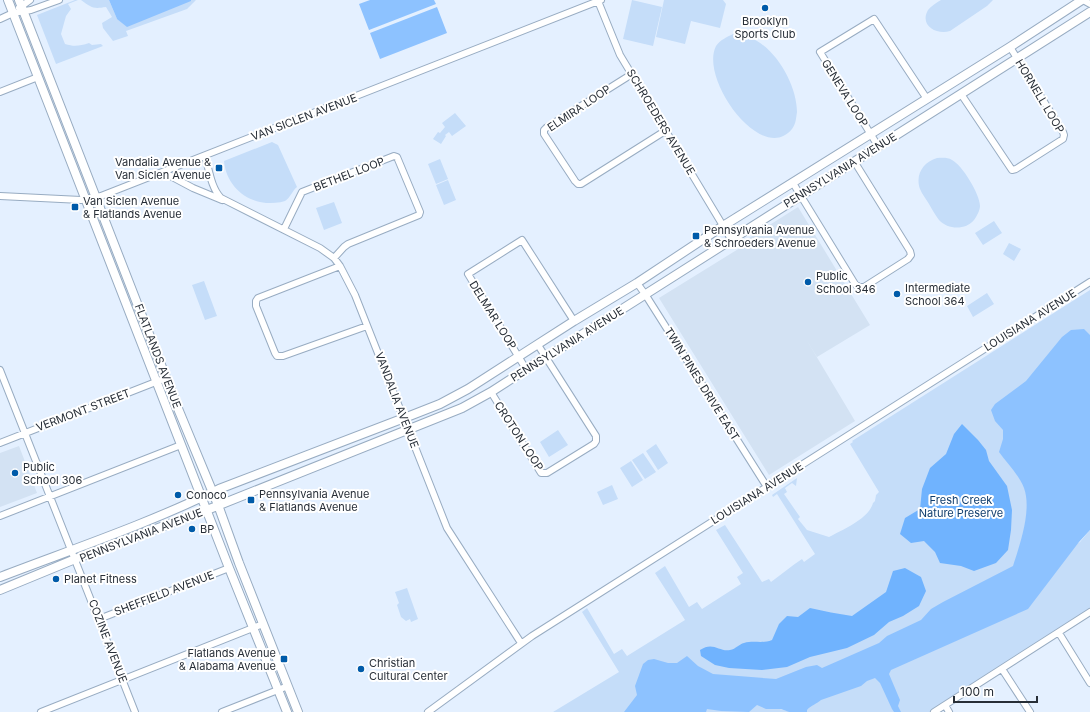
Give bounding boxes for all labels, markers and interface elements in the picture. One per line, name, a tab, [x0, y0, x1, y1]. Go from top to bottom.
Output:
marker: Brooklyn Sports Club	[760, 3, 770, 13]
place label: Brooklyn Sports Club	[734, 14, 796, 41]
street label: HORNELL LOOP	[1012, 56, 1068, 136]
street label: GENEVA LOOP	[819, 57, 871, 129]
street label: SCHROEDERS AVENUE	[624, 66, 698, 178]
street label: ELMIRA LOOP	[545, 82, 613, 134]
street label: VAN SICLEN AVENUE	[249, 90, 359, 144]
street label: PENNSYLVANIA AVENUE	[781, 129, 899, 211]
street label: BETHEL LOOP	[312, 154, 386, 194]
place label: Vandalia Avenue & Van Siclen Avenue	[115, 155, 211, 182]
marker: Vandalia Avenue & Van Siclen Avenue	[214, 163, 224, 173]
place label: Van Siclen Avenue & Flatlands Avenue	[83, 194, 182, 221]
marker: Van Siclen Avenue & Flatlands Avenue	[70, 202, 80, 212]
place label: Pennsylvania Avenue & Schroeders Avenue	[704, 223, 816, 250]
marker: Pennsylvania Avenue & Schroeders Avenue	[691, 231, 701, 241]
place label: Public School 346	[816, 269, 876, 296]
marker: Public School 346	[803, 277, 813, 287]
street label: DELMAR LOOP	[466, 278, 520, 352]
place label: Intermediate School 364	[905, 281, 970, 308]
street label: LOUISIANA AVENUE	[981, 286, 1079, 354]
marker: Intermediate School 364	[892, 289, 902, 299]
street label: FLATLANDS AVENUE	[132, 302, 184, 410]
street label: PENNSYLVANIA AVENUE	[508, 303, 626, 385]
street label: TWIN PINES DRIVE EAST	[661, 325, 743, 443]
street label: VANDALIA AVENUE	[372, 350, 422, 450]
street label: VERMONT STREET	[34, 386, 132, 434]
street label: CROTON LOOP	[491, 399, 547, 473]
street label: LOUISIANA AVENUE	[708, 459, 806, 527]
place label: Public School 306	[23, 460, 83, 487]
marker: Public School 306	[10, 468, 20, 478]
place label: Pennsylvania Avenue & Flatlands Avenue	[259, 487, 370, 514]
place label: Conoco	[186, 488, 227, 502]
marker: Conoco	[173, 490, 183, 500]
park label: Fresh Creek Nature Preserve	[919, 493, 1003, 520]
marker: Pennsylvania Avenue & Flatlands Avenue	[246, 495, 256, 505]
street label: PENNSYLVANIA AVENUE	[77, 505, 205, 565]
place label: BP	[200, 522, 214, 536]
marker: BP	[187, 524, 197, 534]
street label: SHEFFIELD AVENUE	[112, 568, 216, 618]
place label: Planet Fitness	[64, 572, 137, 586]
marker: Planet Fitness	[51, 574, 61, 584]
street label: COZINE AVENUE	[86, 597, 130, 685]
place label: Flatlands Avenue & Alabama Avenue	[179, 646, 276, 673]
marker: Flatlands Avenue & Alabama Avenue	[279, 654, 289, 664]
place label: Christian Cultural Center	[369, 656, 448, 683]
marker: Christian Cultural Center	[356, 664, 366, 674]
scale bar	[954, 678, 1037, 704]
text: 100 m	[960, 684, 994, 699]

